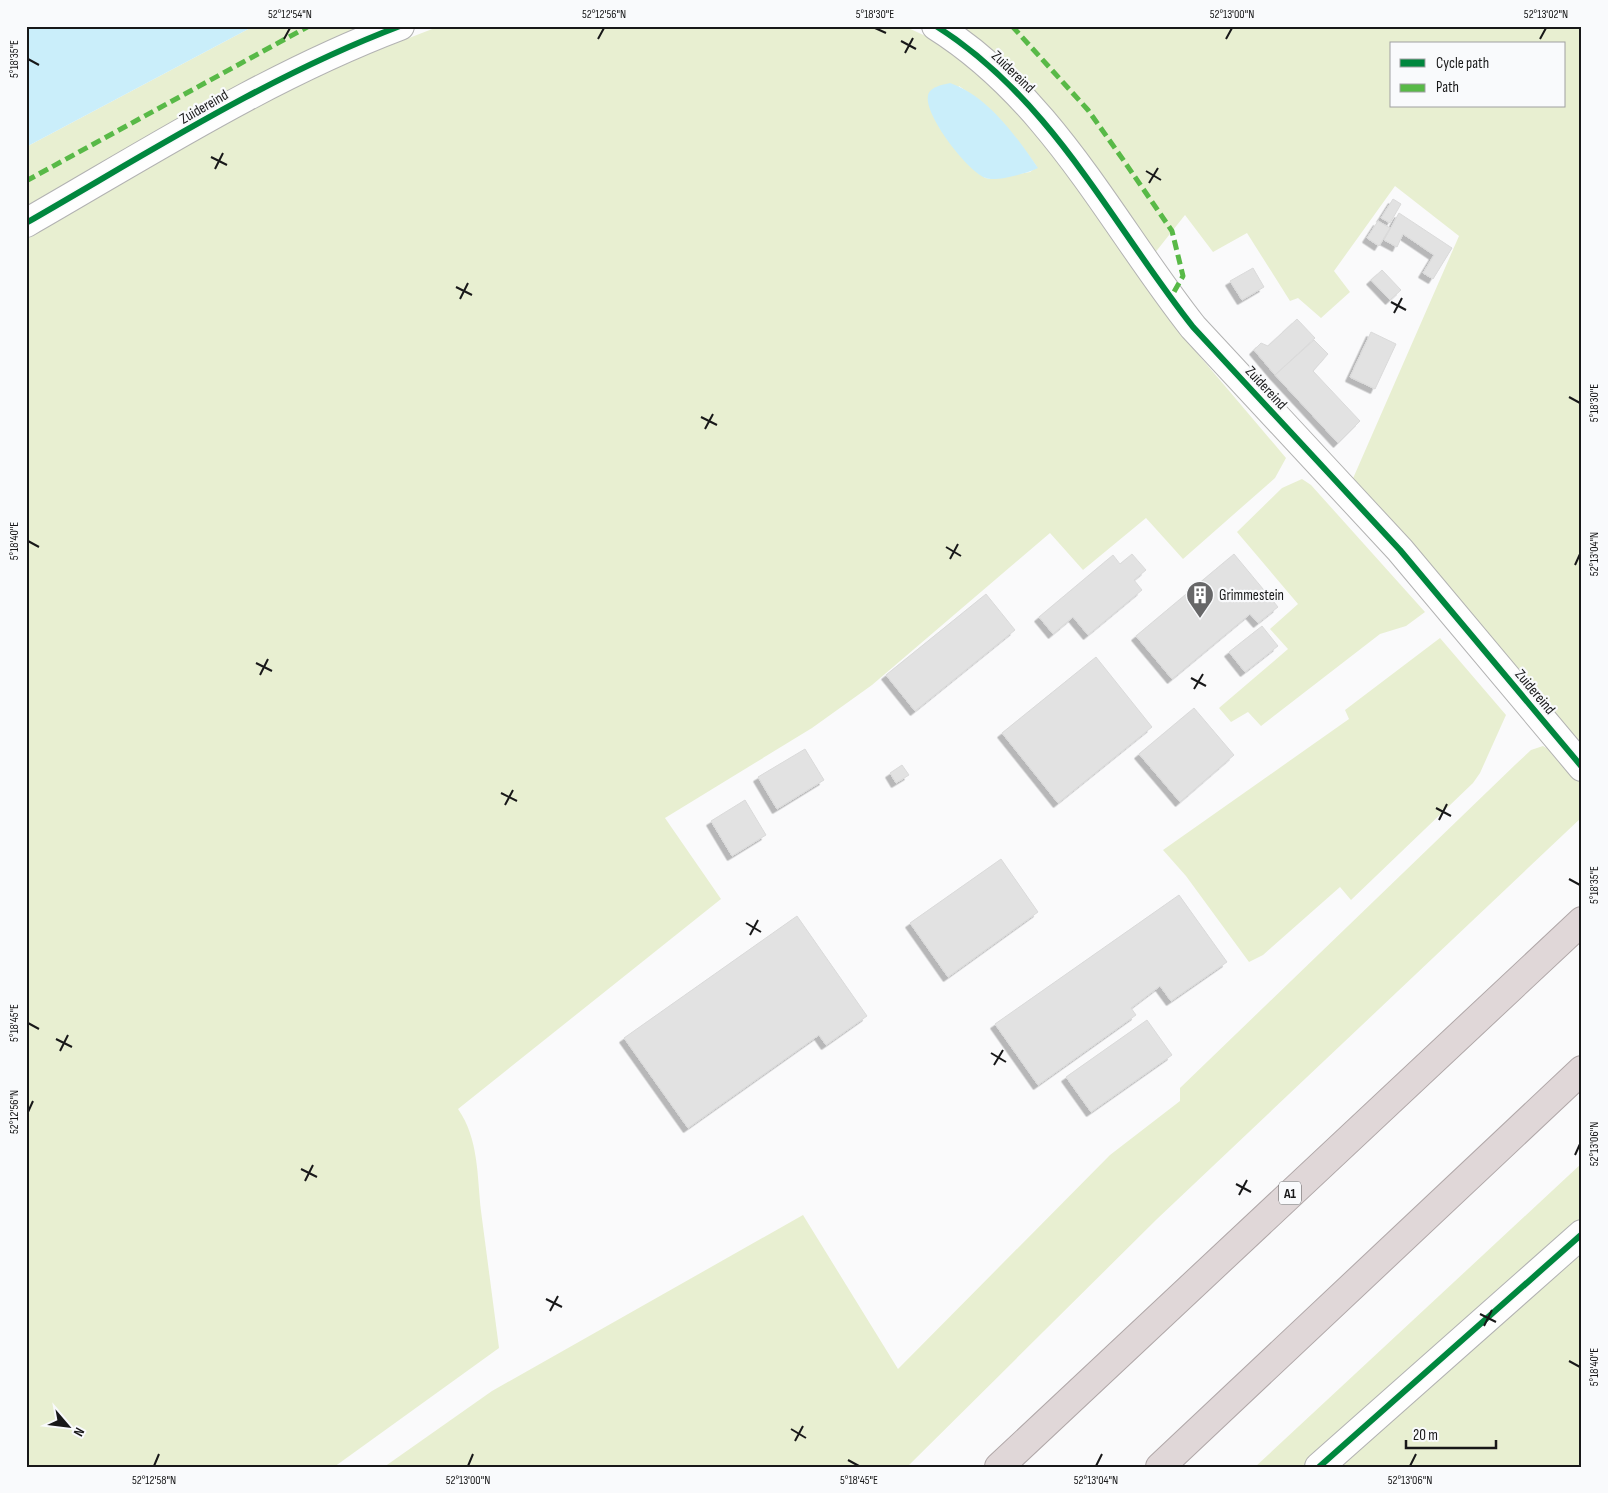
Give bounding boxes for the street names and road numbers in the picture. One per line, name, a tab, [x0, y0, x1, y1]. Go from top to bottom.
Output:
street label: Zuidereind	[987, 47, 1039, 97]
street label: Zuidereind	[176, 86, 232, 128]
street label: Zuidereind	[1241, 362, 1291, 414]
street label: Zuidereind	[1511, 666, 1559, 718]
road number: A1	[1279, 1182, 1301, 1204]

